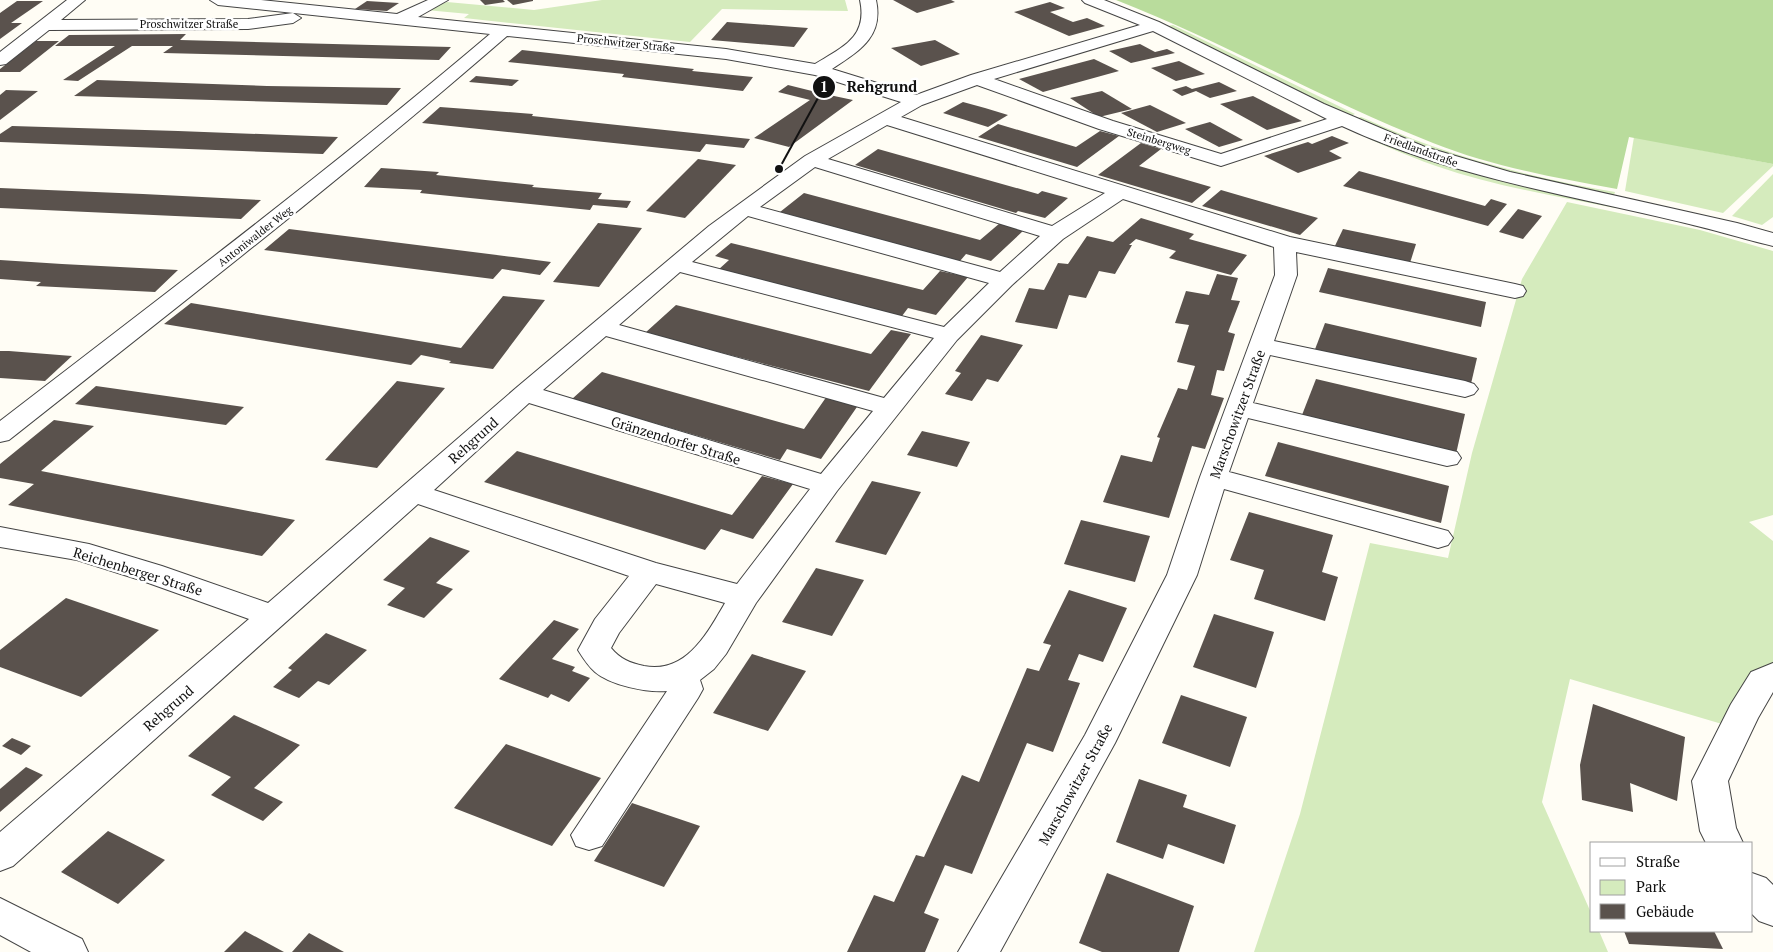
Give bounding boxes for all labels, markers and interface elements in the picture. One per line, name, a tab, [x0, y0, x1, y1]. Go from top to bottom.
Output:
street label: Proschwitzer Straße	[140, 17, 239, 31]
street label: Proschwitzer Straße	[576, 31, 676, 55]
callout: Rehgrund	[812, 72, 927, 102]
text: 1	[820, 76, 828, 96]
text: Rehgrund	[847, 76, 917, 96]
street label: Steinbergweg	[1125, 125, 1193, 157]
street label: Friedlandstraße	[1382, 130, 1460, 170]
street label: Antoniwalder Weg	[215, 203, 295, 269]
street label: Marschowitzer Straße	[1205, 347, 1269, 481]
street label: Gränzendorfer Straße	[609, 411, 743, 469]
street label: Rehgrund	[444, 412, 502, 467]
street label: Reichenberger Straße	[71, 542, 205, 600]
street label: Rehgrund	[139, 681, 197, 735]
street label: Marschowitzer Straße	[1034, 720, 1116, 848]
legend	[1590, 842, 1753, 932]
text: Straße	[1636, 851, 1680, 871]
text: Park	[1636, 876, 1666, 896]
text: Gebäude	[1636, 901, 1694, 921]

